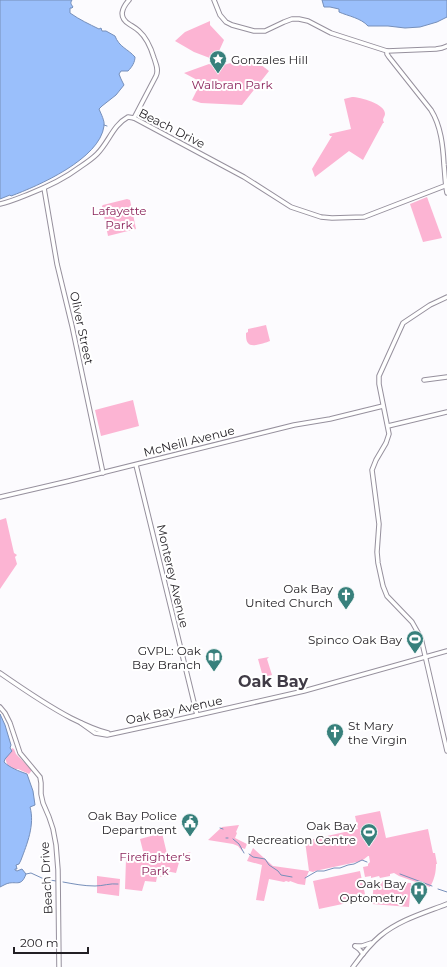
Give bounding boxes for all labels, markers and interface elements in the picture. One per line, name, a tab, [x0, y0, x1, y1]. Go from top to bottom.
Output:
place icon: Gonzales Hill	[208, 49, 228, 74]
place label: Gonzales Hill	[231, 52, 308, 67]
park label: Walbran Park	[191, 77, 273, 92]
street label: Beach Drive	[136, 105, 208, 151]
park label: Lafayette Park	[91, 203, 147, 232]
street label: Oliver Street	[67, 290, 97, 366]
street label: McNeill Avenue	[142, 422, 236, 460]
street label: Monterey Avenue	[154, 523, 192, 629]
place label: Oak Bay United Church	[245, 581, 333, 610]
church icon: Oak Bay United Church	[336, 585, 356, 610]
sports icon: Spinco Oak Bay	[405, 629, 425, 654]
place label: Spinco Oak Bay	[308, 632, 402, 647]
place label: GVPL: Oak Bay Branch	[132, 643, 202, 672]
library icon: GVPL: Oak Bay Branch	[204, 647, 224, 672]
district label: Oak Bay	[238, 672, 308, 691]
street label: Oak Bay Avenue	[124, 692, 224, 728]
place label: St Mary the Virgin	[348, 718, 407, 747]
church icon: St Mary the Virgin	[325, 722, 345, 747]
place label: Oak Bay Police Department	[88, 808, 177, 837]
public building icon: Oak Bay Police Department	[180, 812, 200, 837]
place label: Oak Bay Recreation Centre	[247, 818, 356, 847]
sports icon: Oak Bay Recreation Centre	[359, 822, 379, 847]
street label: Beach Drive	[37, 841, 55, 915]
park label: Firefighter's Park	[119, 849, 191, 878]
place label: Oak Bay Optometry	[340, 876, 406, 905]
hospital icon: Oak Bay Optometry	[409, 880, 429, 905]
scale bar	[14, 929, 88, 955]
text: 200 m	[20, 935, 59, 950]

